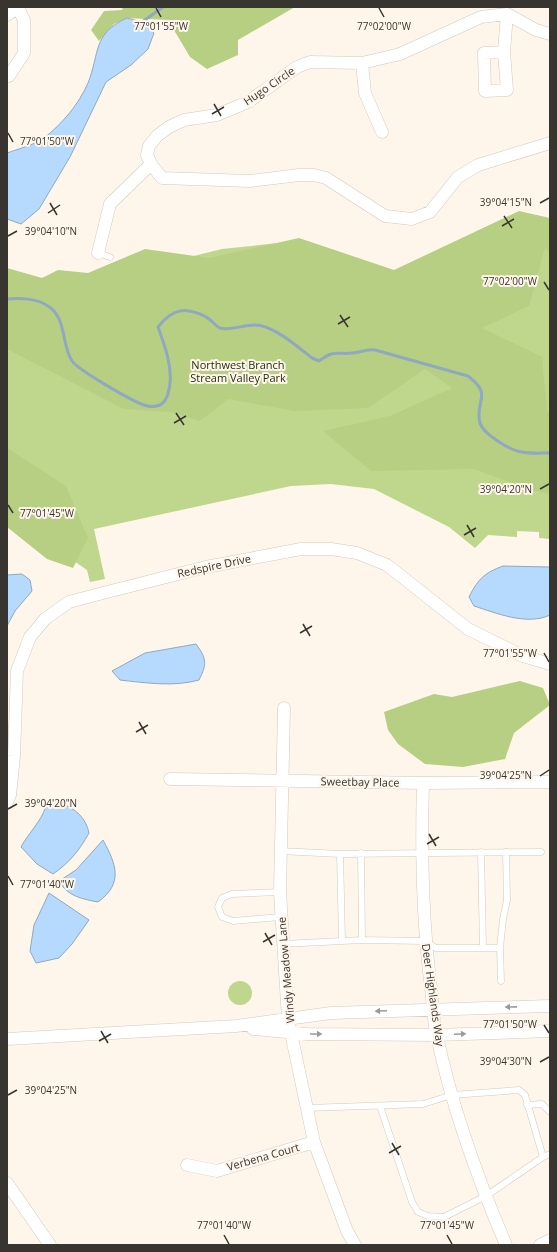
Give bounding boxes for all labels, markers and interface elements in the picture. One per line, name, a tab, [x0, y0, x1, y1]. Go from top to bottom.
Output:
text: 77°01'55"W	[134, 19, 189, 33]
text: 77°02'00"W	[357, 19, 412, 33]
street label: Hugo Circle	[240, 63, 297, 108]
text: 77°01'50"W	[20, 134, 75, 148]
text: 39°04'15"N	[480, 195, 532, 209]
text: 39°04'10"N	[25, 224, 77, 238]
text: 77°02'00"W	[483, 274, 538, 288]
park label: Northwest Branch Stream Valley Park	[190, 357, 286, 385]
text: 39°04'20"N	[480, 482, 532, 496]
text: 77°01'45"W	[20, 506, 75, 520]
street label: Redspire Drive	[176, 550, 252, 581]
text: 77°01'55"W	[483, 646, 538, 660]
text: 39°04'25"N	[480, 768, 532, 782]
street label: Sweetbay Place	[320, 773, 400, 790]
text: 39°04'20"N	[25, 796, 77, 810]
text: 77°01'40"W	[20, 877, 75, 891]
street label: Windy Meadow Lane	[273, 916, 298, 1024]
street label: Deer Highlands Way	[419, 943, 448, 1048]
one-way arrow	[504, 1004, 517, 1010]
one-way arrow	[374, 1008, 387, 1014]
text: 77°01'50"W	[483, 1017, 538, 1031]
one-way arrow	[310, 1031, 323, 1037]
one-way arrow	[454, 1031, 467, 1037]
text: 39°04'30"N	[480, 1054, 532, 1068]
text: 39°04'25"N	[25, 1083, 77, 1097]
street label: Verbena Court	[225, 1139, 301, 1174]
text: 77°01'40"W	[197, 1218, 252, 1232]
text: 77°01'45"W	[420, 1218, 475, 1232]

